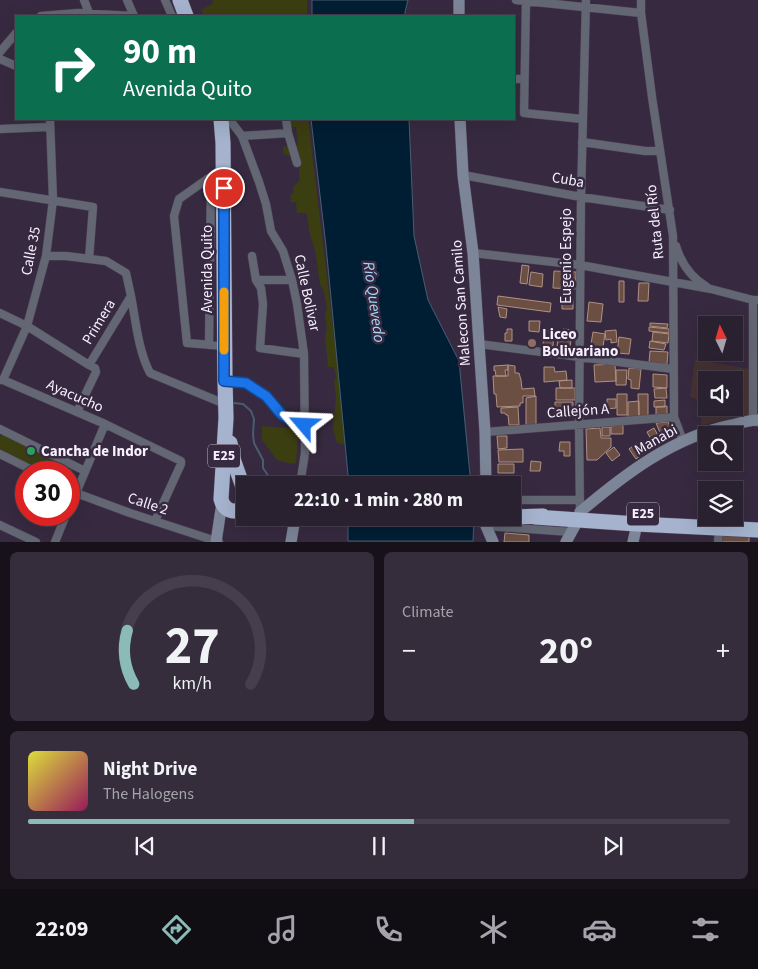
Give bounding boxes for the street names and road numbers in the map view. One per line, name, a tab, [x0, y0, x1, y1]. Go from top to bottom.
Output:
street label: Cuba	[550, 167, 586, 193]
street label: Ruta del Río	[641, 184, 669, 260]
street label: Eugenio Espejo	[556, 208, 577, 304]
street label: Calle 35	[16, 225, 46, 277]
street label: Avenida Quito	[197, 225, 218, 313]
street label: Malecon San Camilo	[446, 239, 476, 367]
street label: Calle Bolivar	[289, 253, 326, 334]
street label: Primera	[77, 295, 121, 349]
street label: Ayacucho	[43, 374, 107, 418]
street label: Callejón A	[546, 398, 611, 424]
street label: Manabi	[631, 420, 681, 460]
road number: E25	[208, 444, 240, 468]
street label: Calle 2	[125, 488, 171, 520]
road number: E25	[627, 502, 659, 526]

